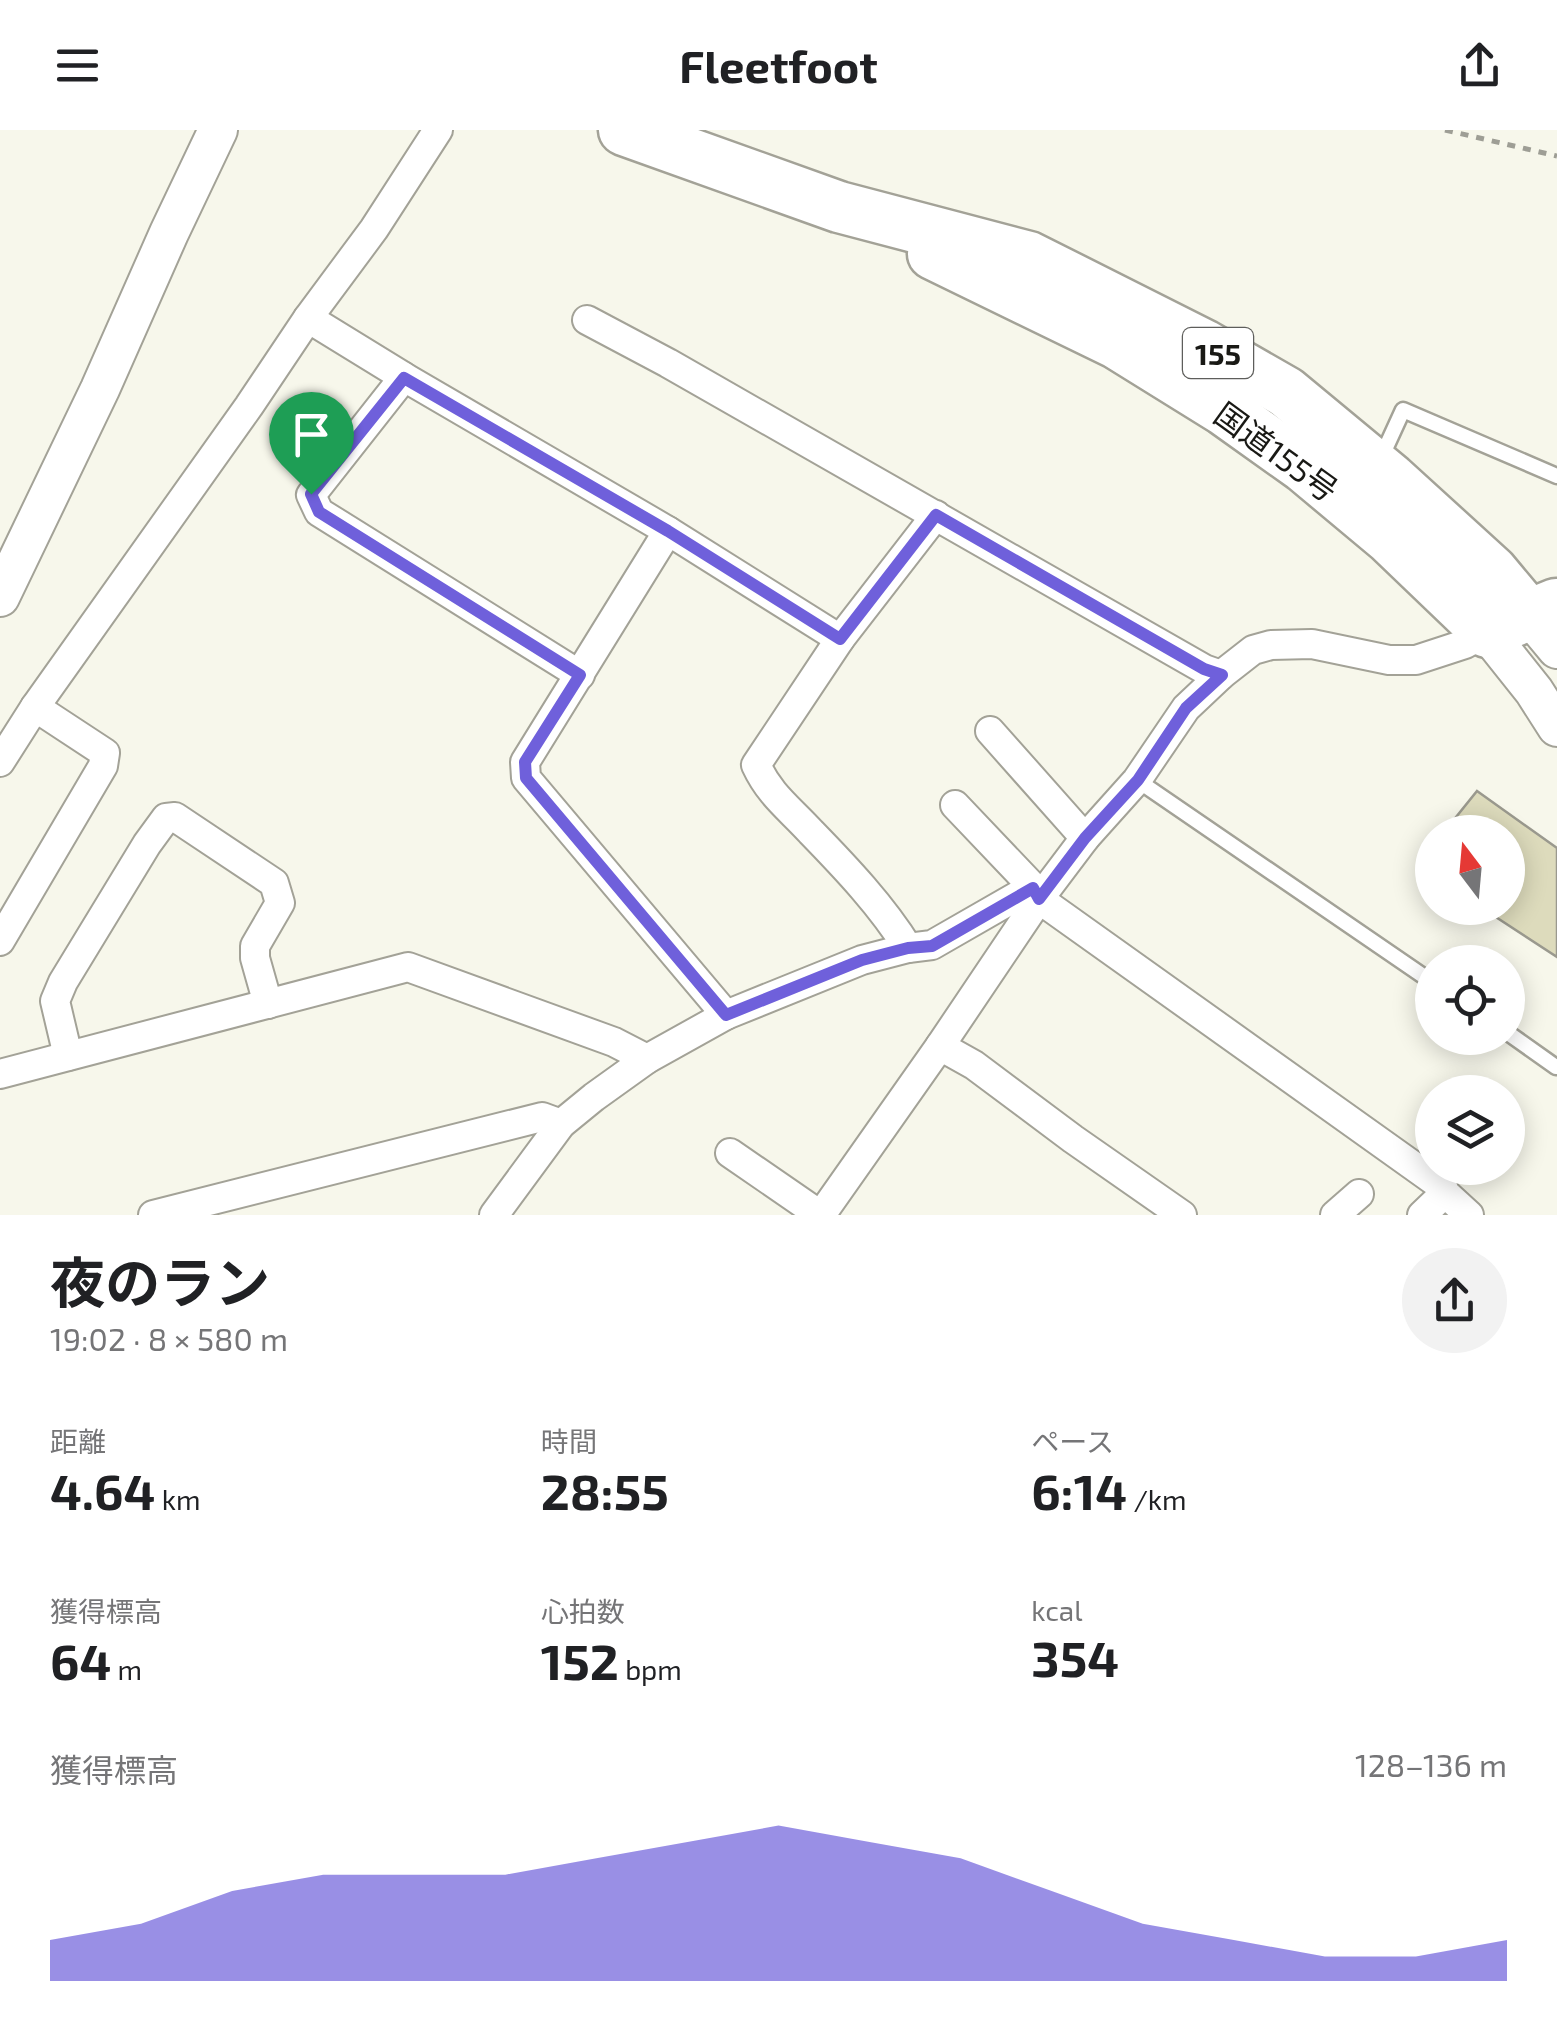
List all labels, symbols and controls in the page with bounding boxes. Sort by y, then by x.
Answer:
icon: menu [50,38,105,93]
text: Fleetfoot [679,38,878,92]
icon: share [1452,38,1507,93]
road number: 155 [1183,328,1253,378]
pin [269,392,354,495]
street label: 国道155号 [1208,394,1346,508]
icon: arrive [284,407,339,462]
north arrow [1415,815,1525,925]
map controls [1415,815,1525,1185]
button: locate [1415,945,1525,1055]
button: layers [1415,1075,1525,1185]
text: 夜のラン [50,1248,270,1314]
button: share [1402,1248,1507,1353]
text: 19:02 · 8 × 580 m [50,1319,288,1357]
text: 距離 [50,1424,106,1458]
text: 時間 [541,1424,597,1458]
text: ペース [1031,1424,1114,1458]
text: 4.64 [50,1460,155,1520]
text: 28:55 [541,1460,669,1520]
text: 6:14 [1031,1460,1127,1520]
text: km [155,1482,200,1516]
text: /km [1127,1482,1187,1516]
text: kcal [1031,1593,1083,1627]
text: 獲得標高 [50,1594,162,1628]
text: 心拍数 [541,1594,625,1628]
text: 354 [1031,1627,1119,1687]
text: 64 [50,1630,111,1690]
text: 152 [541,1630,619,1690]
text: m [111,1652,142,1686]
text: bpm [619,1652,682,1686]
text: 128–136 m [1355,1745,1507,1783]
text: 獲得標高 [50,1750,178,1788]

